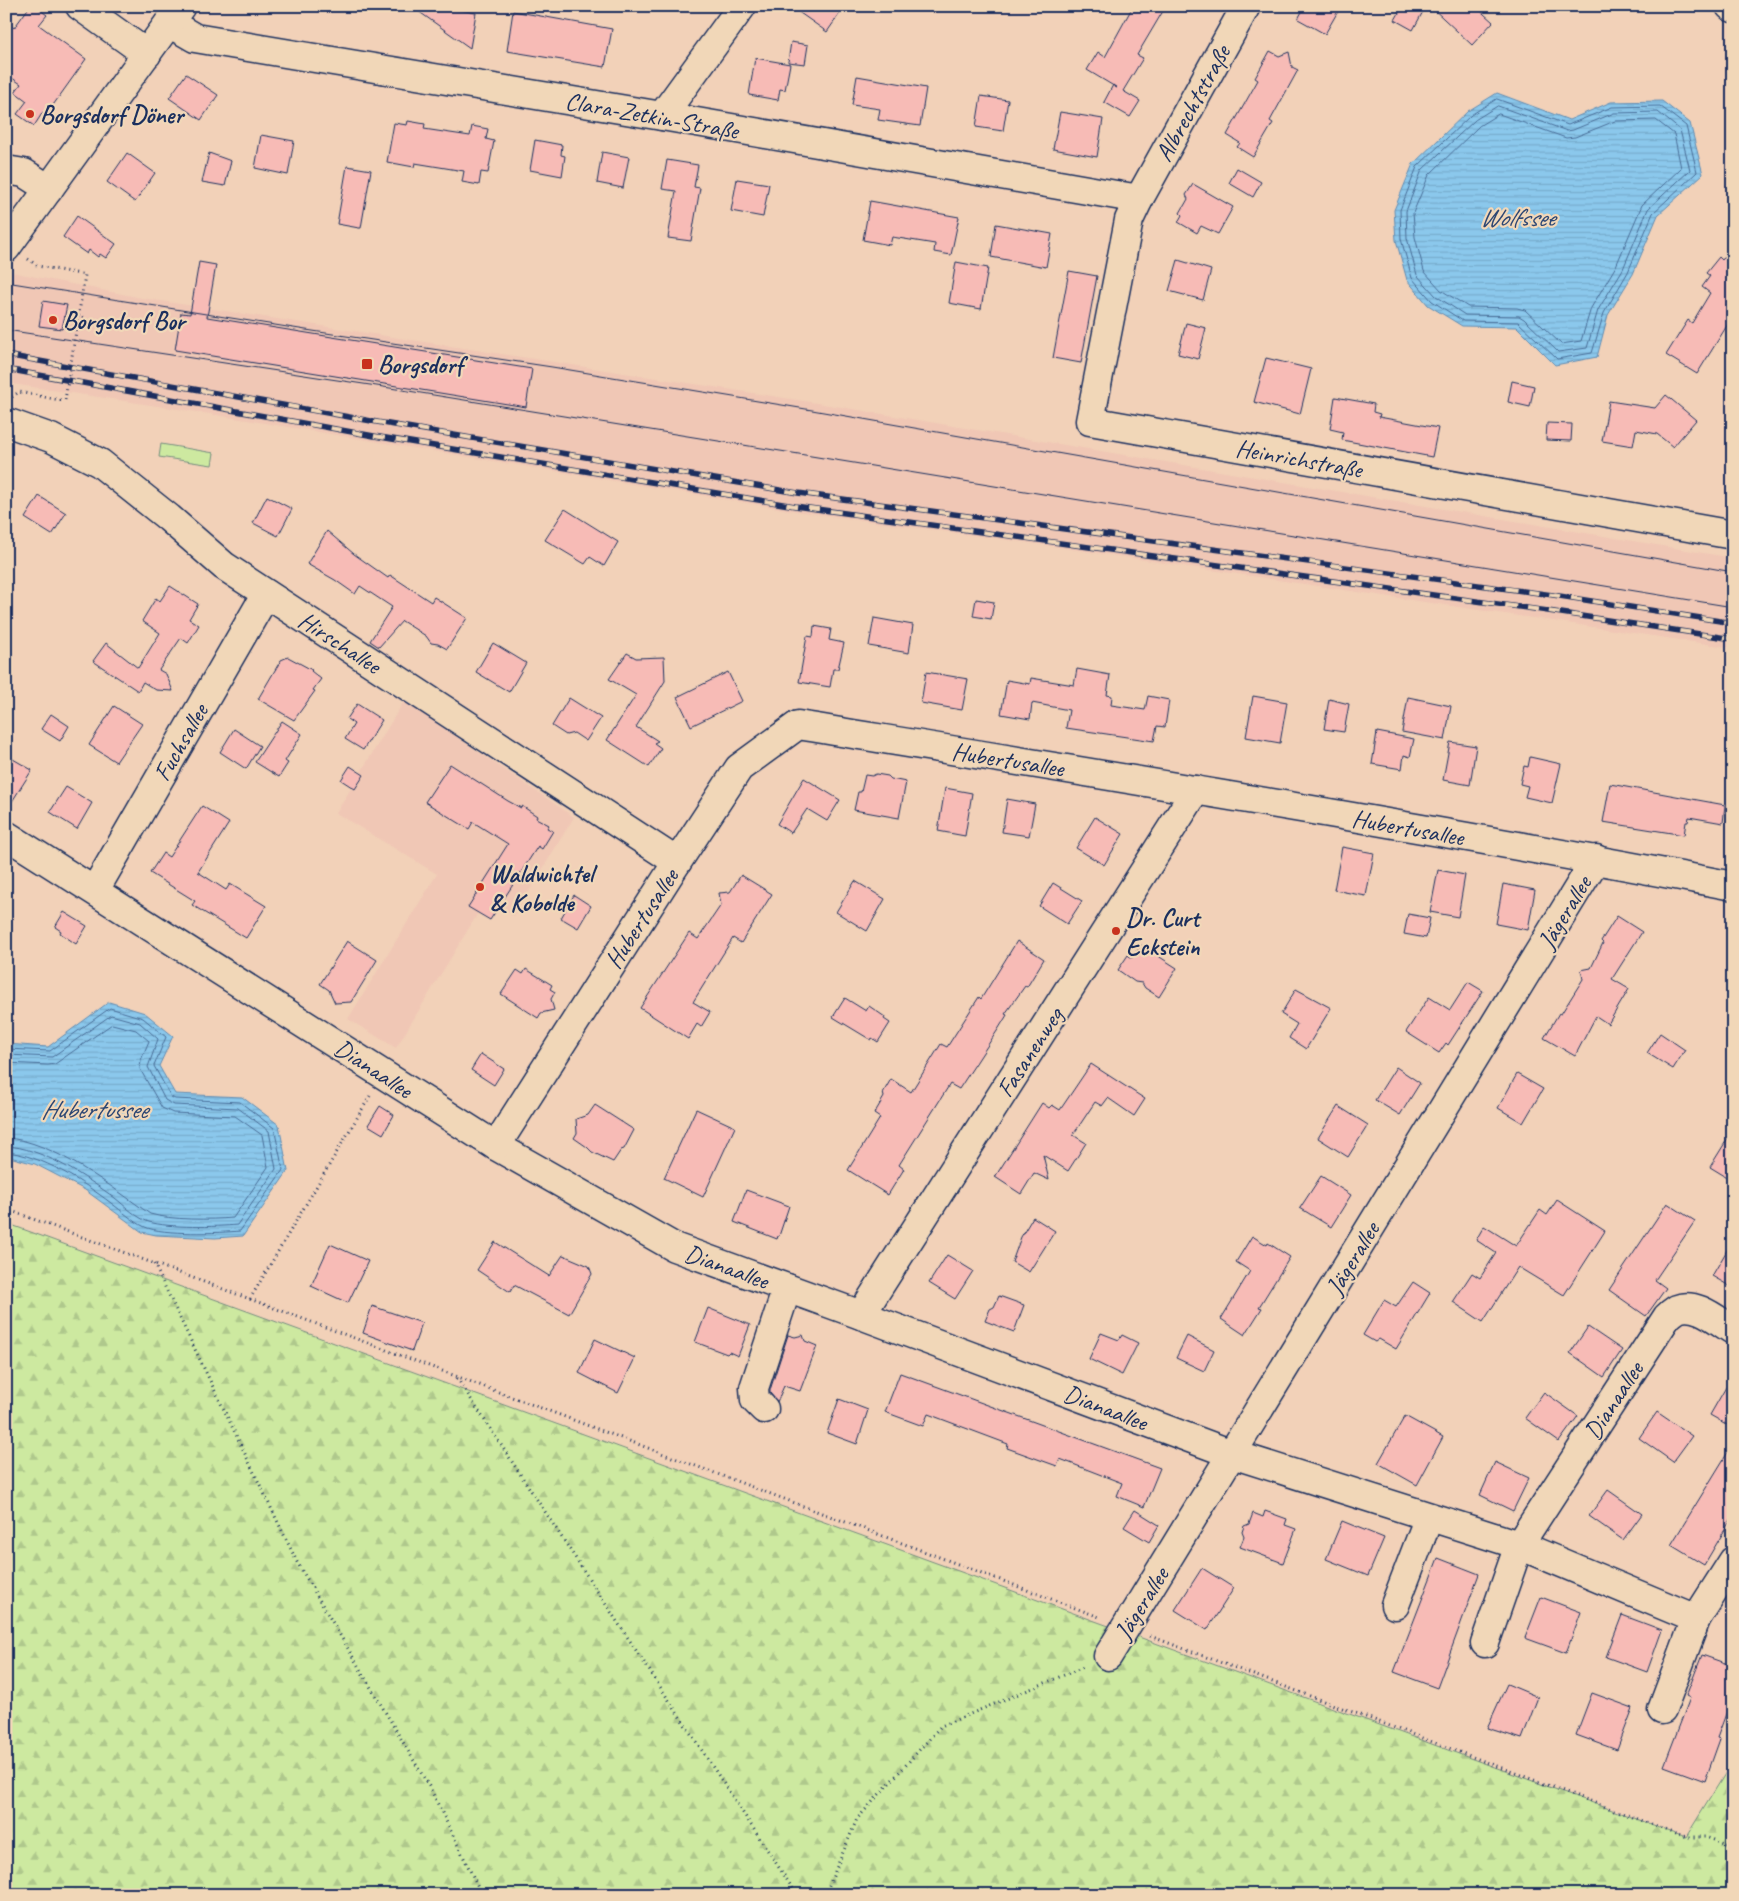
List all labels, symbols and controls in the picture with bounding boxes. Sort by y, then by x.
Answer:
street label: Albrechtstraße [1148,38,1239,167]
street label: Clara-Zetkin-Straße [563,85,743,147]
place label: Borgsdorf Döner [40,99,186,131]
marker: Borgsdorf Döner [24,108,36,120]
water label: Wolfssee [1480,201,1558,234]
place label: Borgsdorf Bor [63,305,188,337]
marker: Borgsdorf Bor [47,314,59,326]
place label: Borgsdorf [378,349,469,381]
marker: Borgsdorf [360,357,374,371]
street label: Heinrichstraße [1233,432,1366,486]
street label: Hirschallee [292,604,388,682]
street label: Fuchsallee [146,697,217,787]
street label: Hubertusallee [950,735,1068,785]
street label: Hubertusallee [1350,802,1468,854]
place label: Waldwichtel & Kobolde [490,858,598,919]
street label: Hubertusallee [598,861,687,975]
street label: Jägerallee [1530,869,1600,956]
marker: Waldwichtel & Kobolde [474,881,486,893]
place label: Dr. Curt Eckstein [1126,902,1202,963]
marker: Dr. Curt Eckstein [1110,925,1122,937]
street label: Fasanenweg [989,1000,1072,1103]
street label: Dianaallee [328,1032,420,1107]
water label: Hubertussee [41,1093,151,1126]
street label: Jägerallee [1318,1215,1388,1302]
street label: Dianaallee [680,1237,775,1297]
street label: Dianaallee [1577,1354,1652,1446]
street label: Dianaallee [1059,1377,1154,1439]
street label: Jägerallee [1107,1560,1177,1646]

